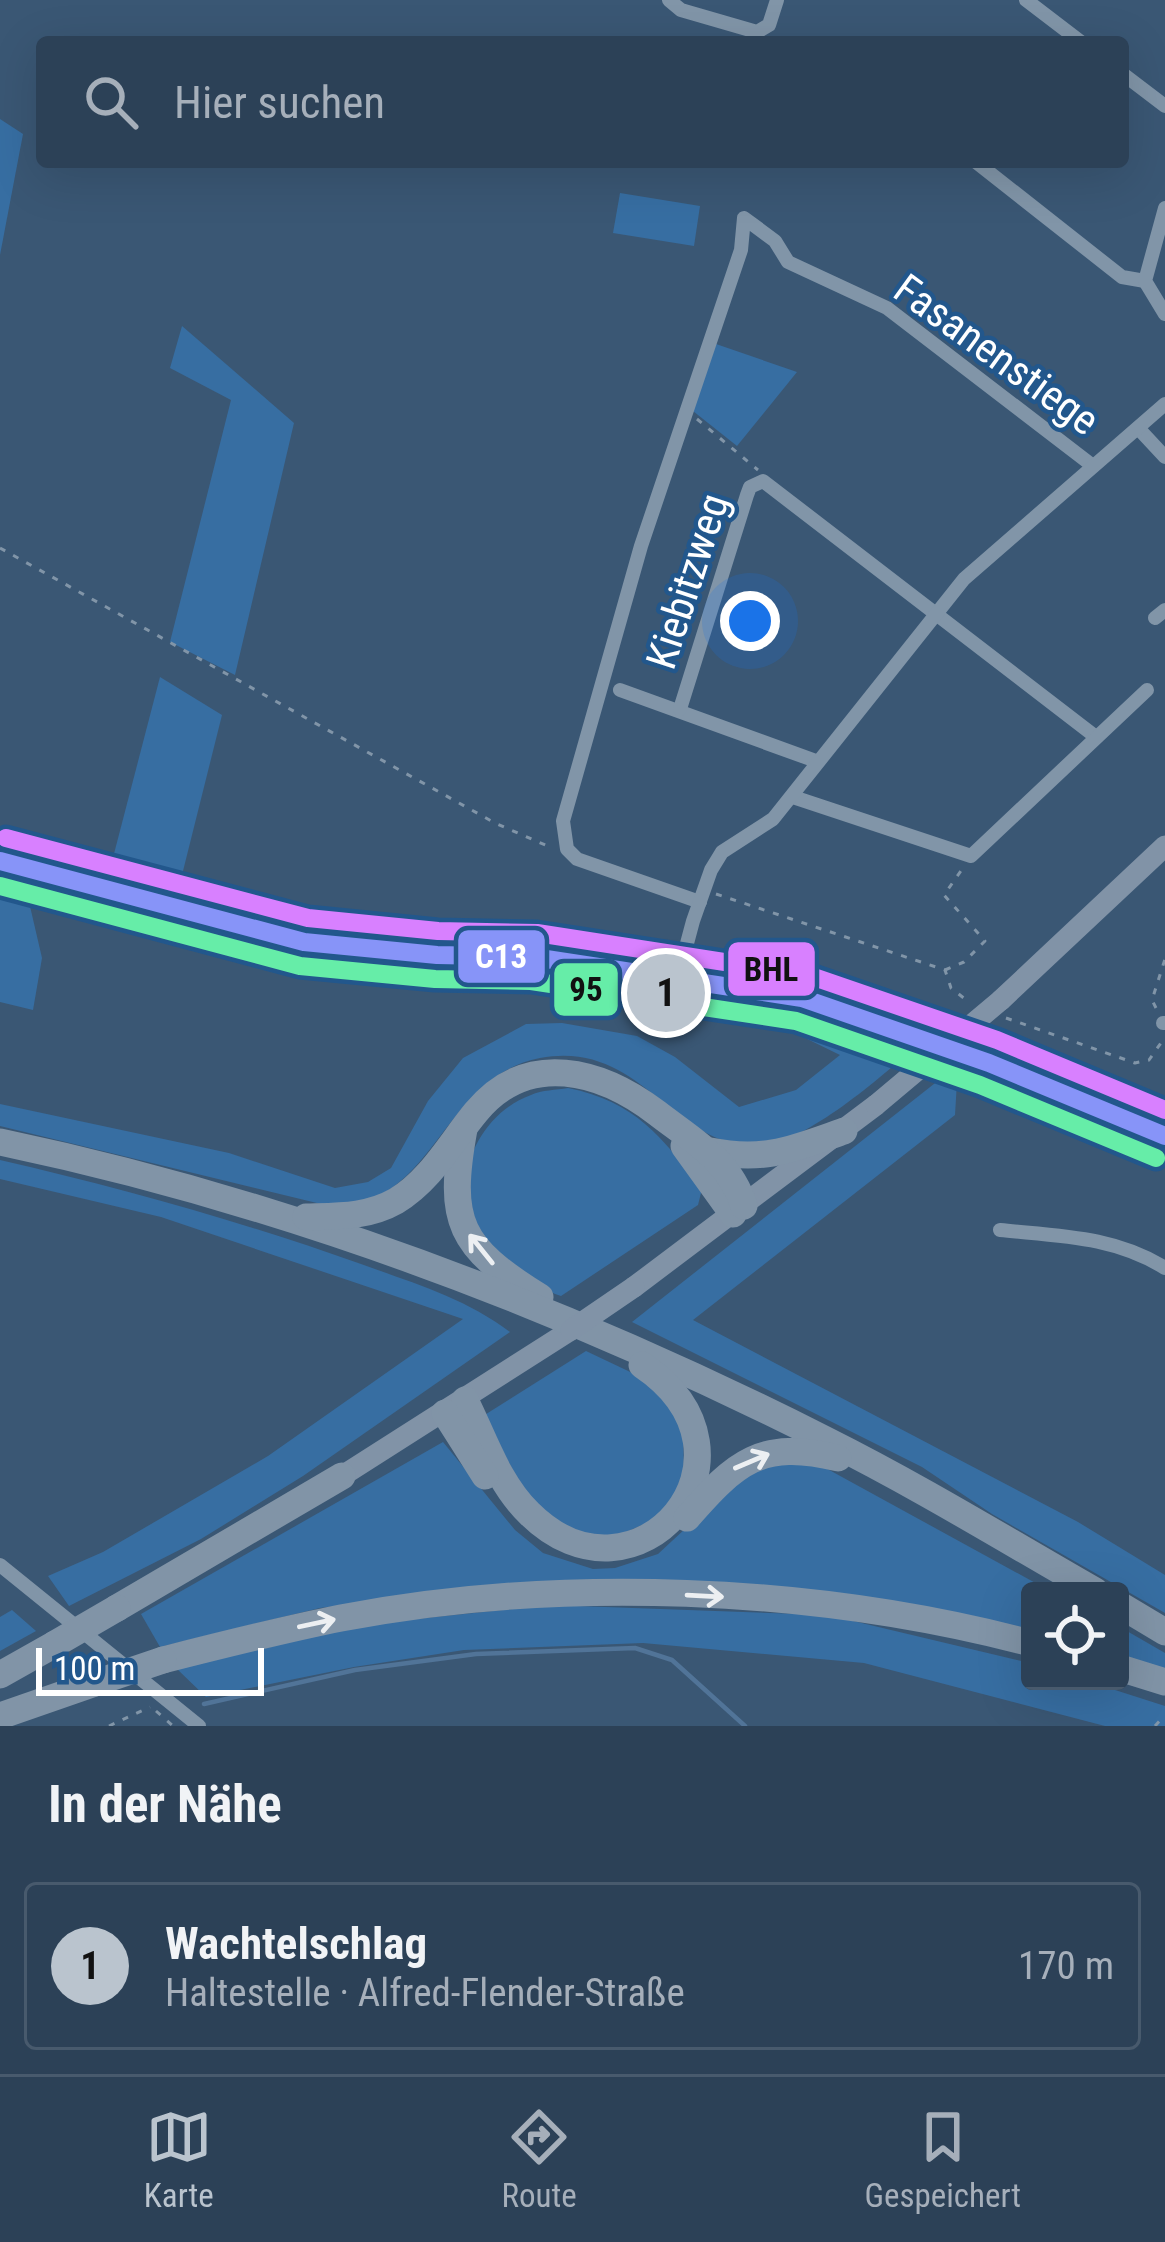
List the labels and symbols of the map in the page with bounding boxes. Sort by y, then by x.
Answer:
street label: Fasanenstiege [885,264,1108,445]
street label: Kiebitzweg [636,487,739,675]
your location [720,591,780,651]
line badge: C13 [456,928,547,985]
text: C13 [475,937,527,976]
line badge: BHL [726,940,817,998]
pin: 1 [627,948,705,1038]
text: BHL [744,950,798,989]
line badge: 95 [552,961,620,1018]
text: 95 [569,970,603,1009]
one-way arrow [468,1234,495,1266]
one-way arrow [733,1448,769,1470]
one-way arrow [685,1585,724,1608]
one-way arrow [298,1611,336,1634]
scale bar [36,1642,264,1695]

